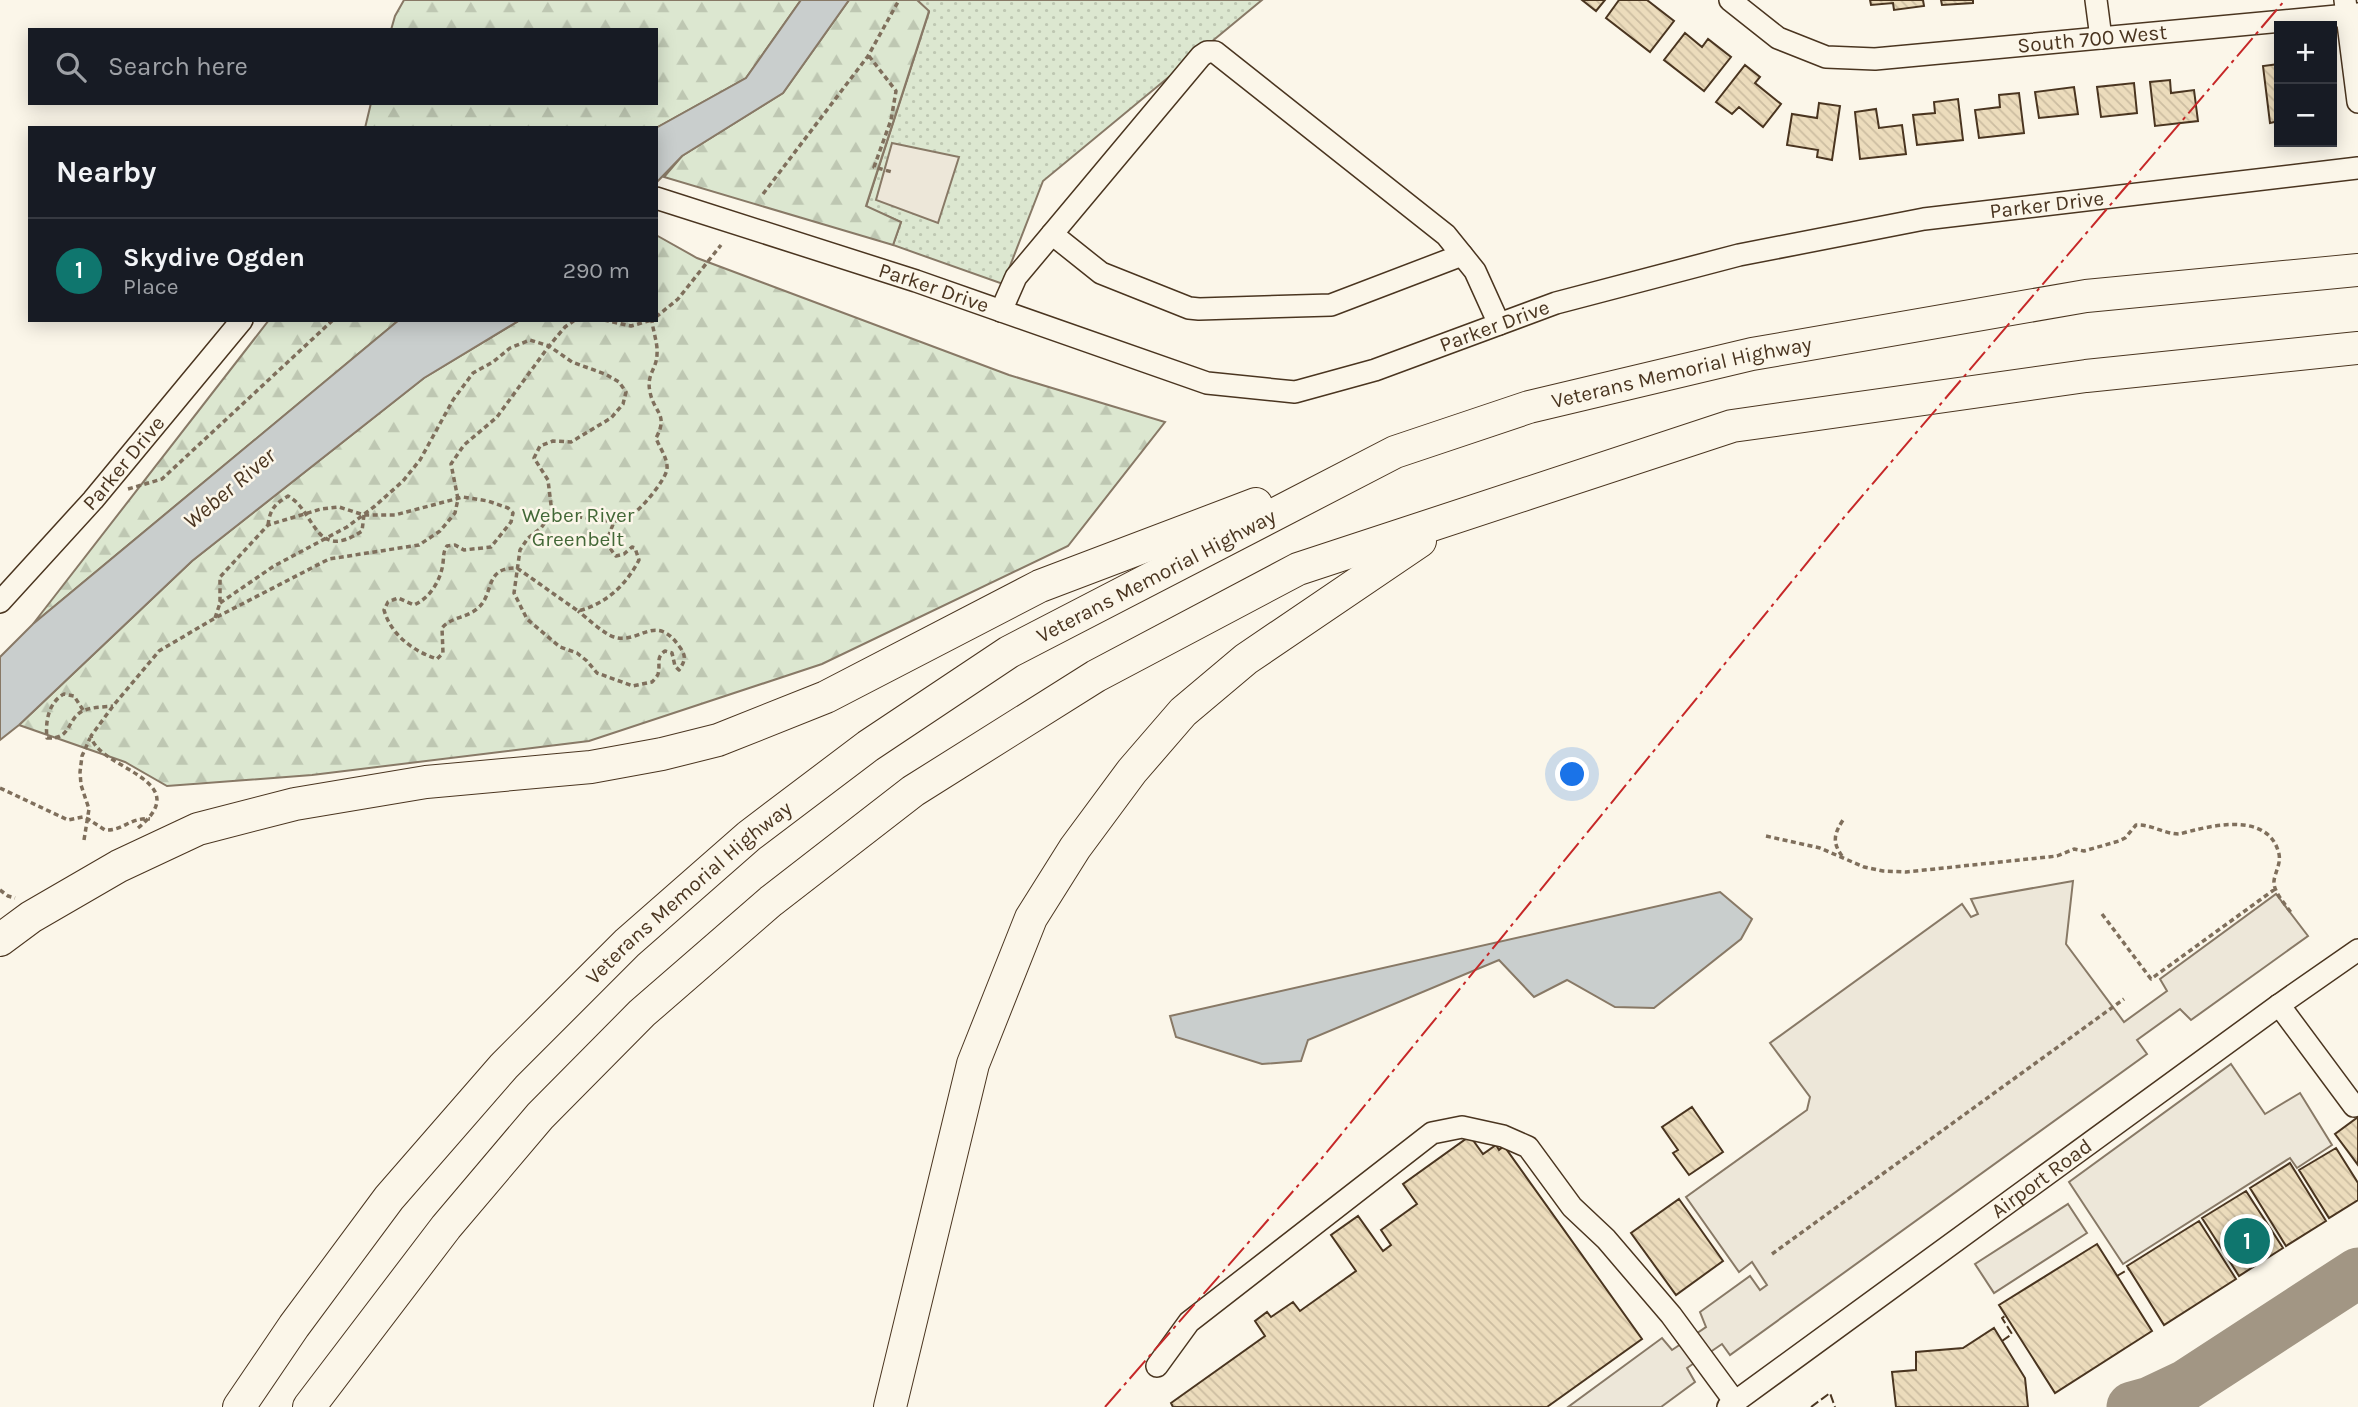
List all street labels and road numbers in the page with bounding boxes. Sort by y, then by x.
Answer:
street label: South 700 West [2016,20,2168,58]
street label: Parker Drive [1988,186,2105,223]
street label: Parker Drive [876,258,992,318]
street label: Parker Drive [1436,295,1553,357]
street label: Veterans Memorial Highway [1549,332,1814,413]
street label: Parker Drive [78,411,170,515]
street label: Veterans Memorial Highway [1033,504,1280,648]
street label: Veterans Memorial Highway [581,796,797,989]
street label: Airport Road [1986,1134,2096,1223]

